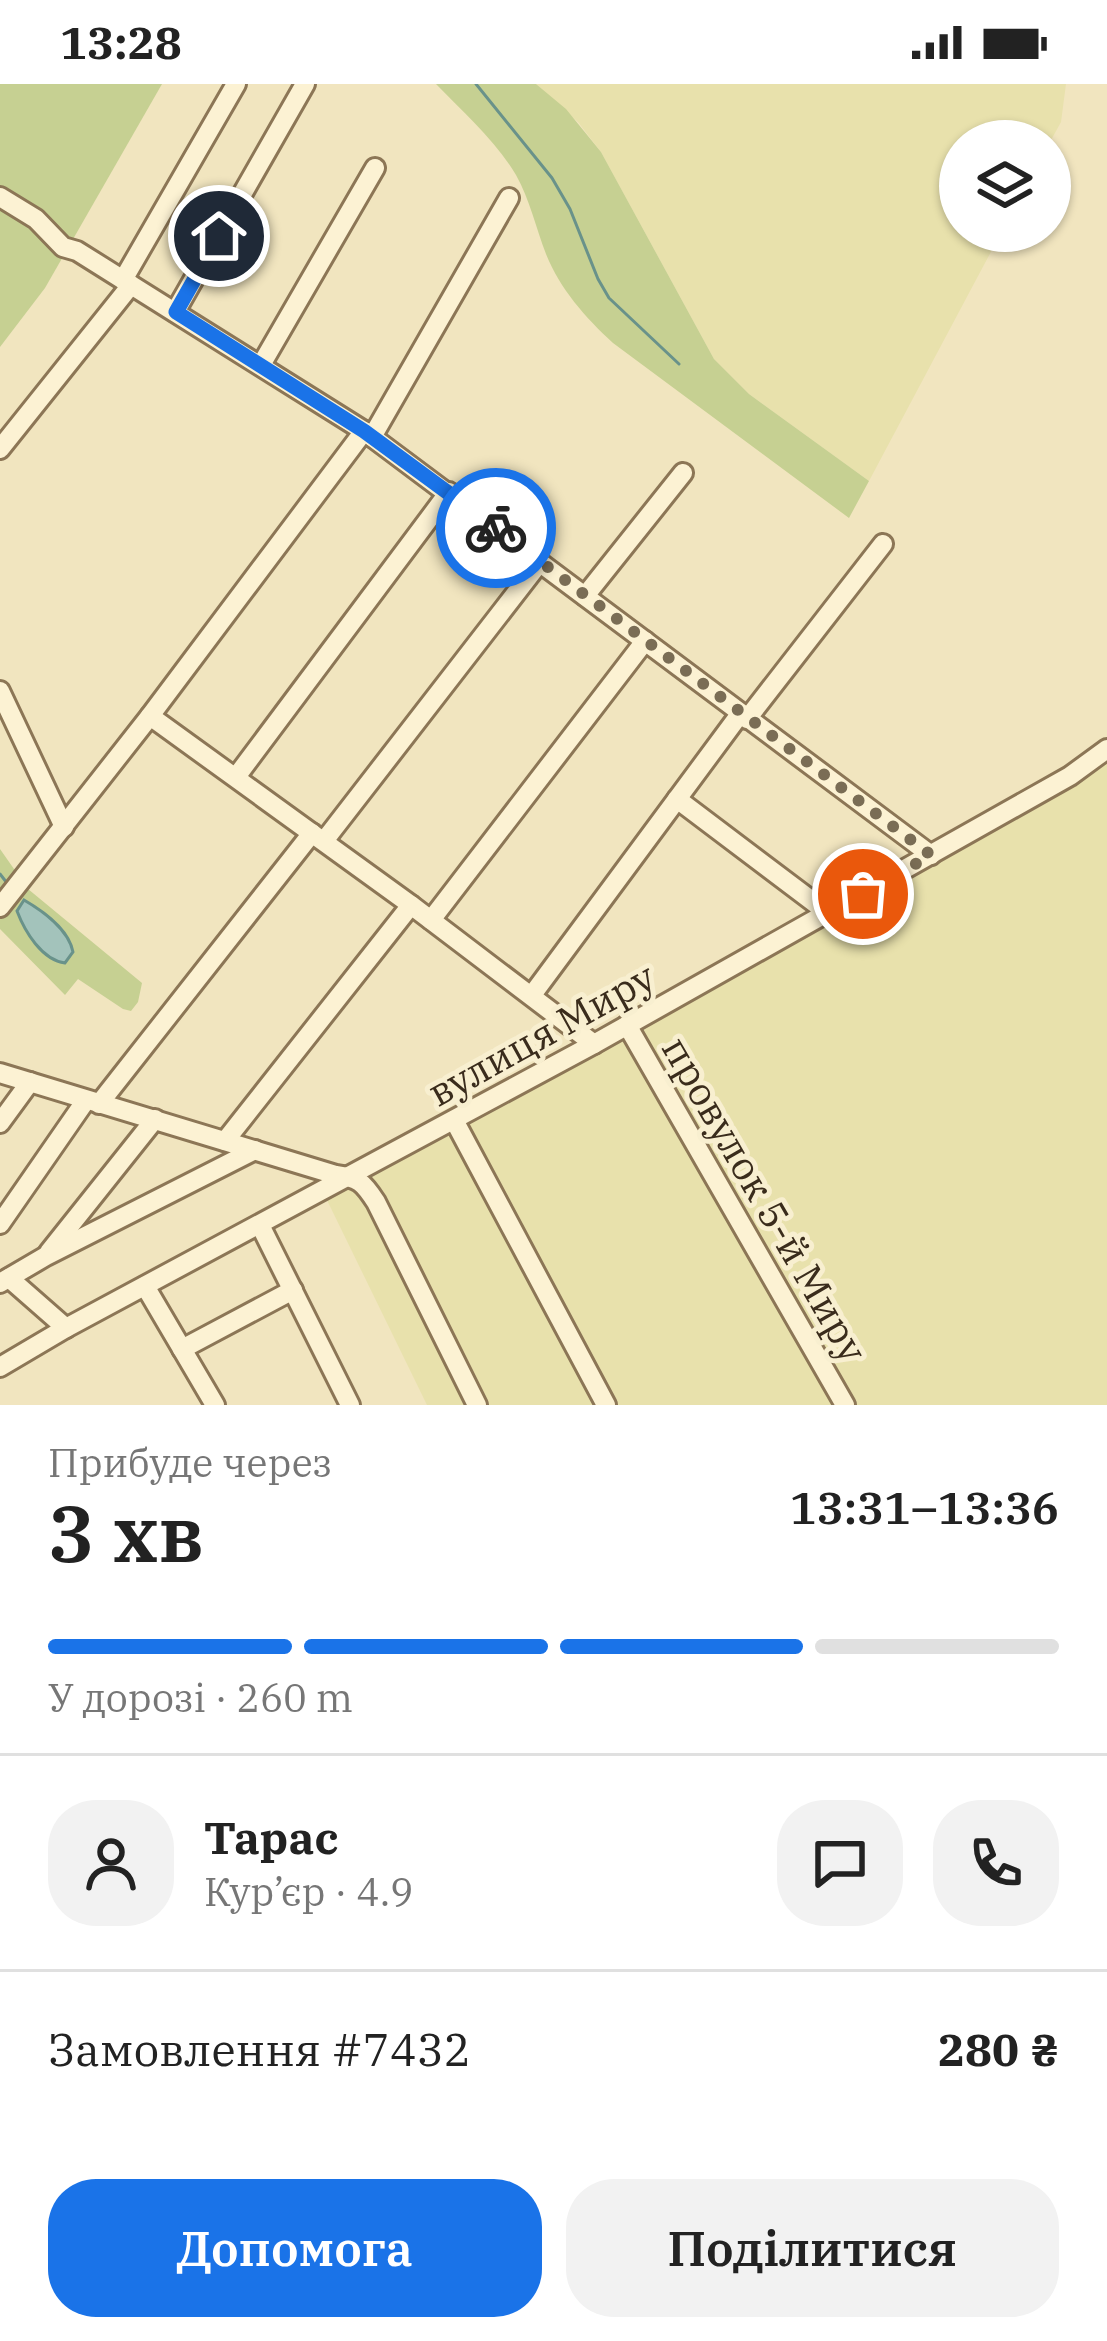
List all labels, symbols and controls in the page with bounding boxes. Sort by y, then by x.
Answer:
text: 13:28 [60,13,182,71]
map controls [939,120,1071,252]
button: layers [939,120,1071,252]
pin [168,185,270,287]
icon: home [186,203,252,269]
courier [436,468,556,588]
icon: bike [463,495,529,561]
pin [812,843,914,945]
icon: bag [830,861,896,927]
street label: вулиця Миру [418,951,664,1117]
street label: провулок 5-й Миру [651,1027,879,1371]
text: Прибуде через [48,1437,332,1488]
text: 13:31–13:36 [790,1478,1059,1536]
text: 3 хв [48,1482,204,1583]
text: У дорозі · 260 m [48,1672,353,1723]
button: person [48,1800,174,1926]
button: chat [777,1800,903,1926]
button: phone [933,1800,1059,1926]
text: Тарас [204,1808,339,1866]
text: Кур’єр · 4.9 [204,1866,414,1917]
text: Замовлення #7432 [48,2020,471,2078]
text: 280 ₴ [938,2020,1059,2078]
button: Допомога [48,2179,542,2317]
button: Поділитися [566,2179,1059,2317]

